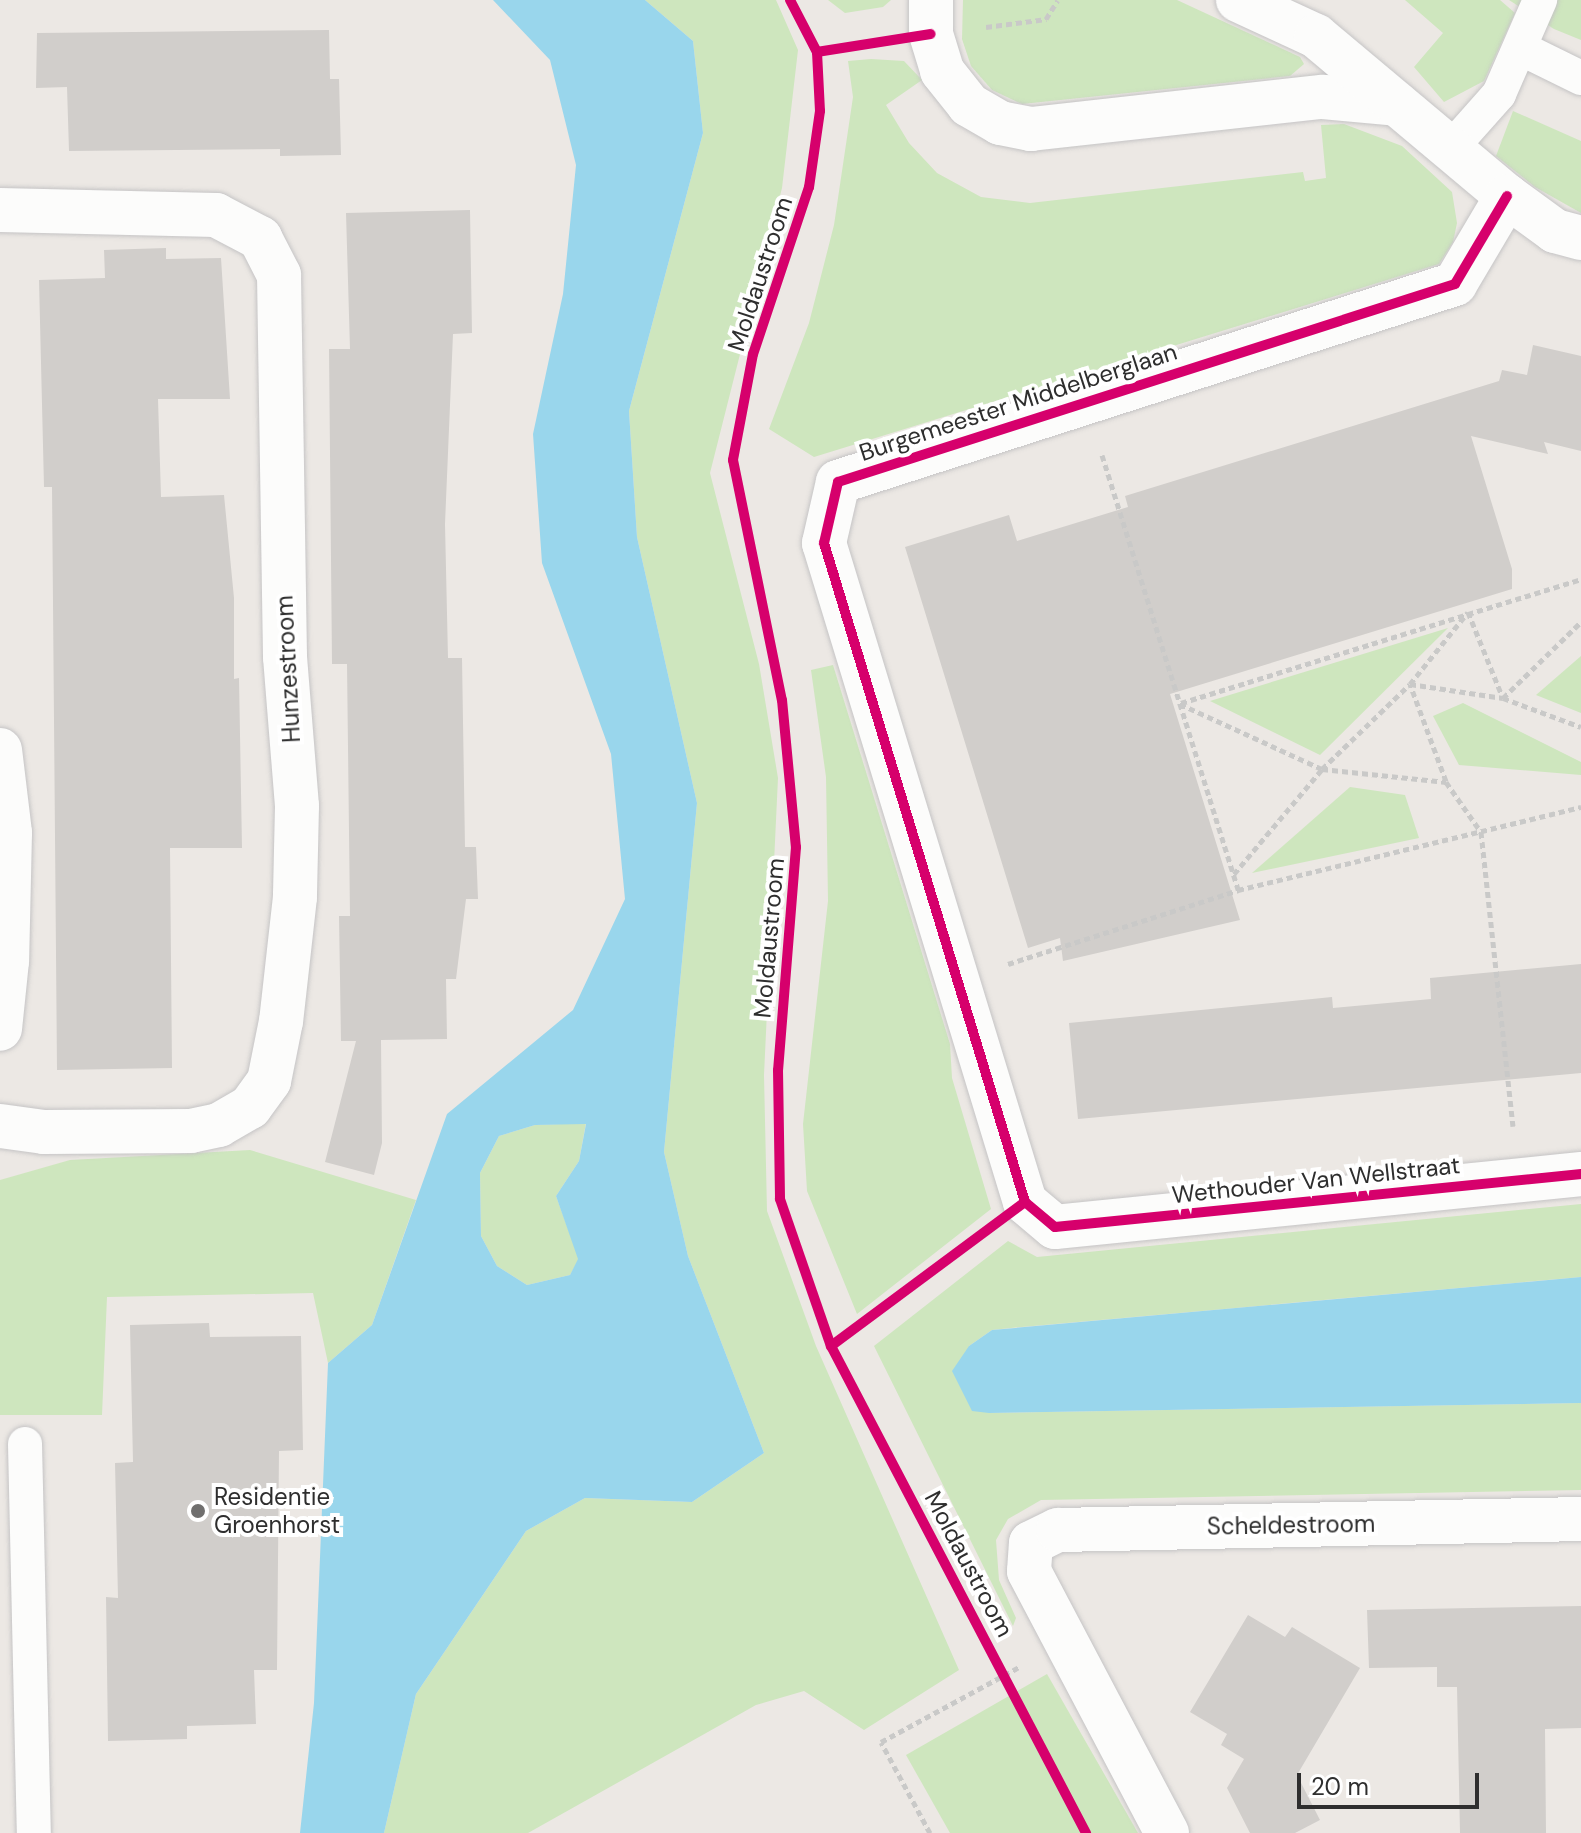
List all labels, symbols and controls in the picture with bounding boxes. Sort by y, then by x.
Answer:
street label: Moldaustroom [721,193,799,355]
street label: Burgemeester Middelberglaan [855,337,1181,467]
street label: Hunzestroom [270,594,306,744]
street label: Moldaustroom [748,857,790,1019]
street label: Wethouder Van Wellstraat [1170,1151,1462,1209]
place label: Residentie Groenhorst [214,1483,340,1539]
street label: Moldaustroom [919,1486,1019,1642]
marker: Residentie Groenhorst [189,1502,207,1520]
street label: Scheldestroom [1207,1509,1375,1541]
scale bar [1301,1757,1483,1807]
text: 20 m [1311,1771,1369,1802]

